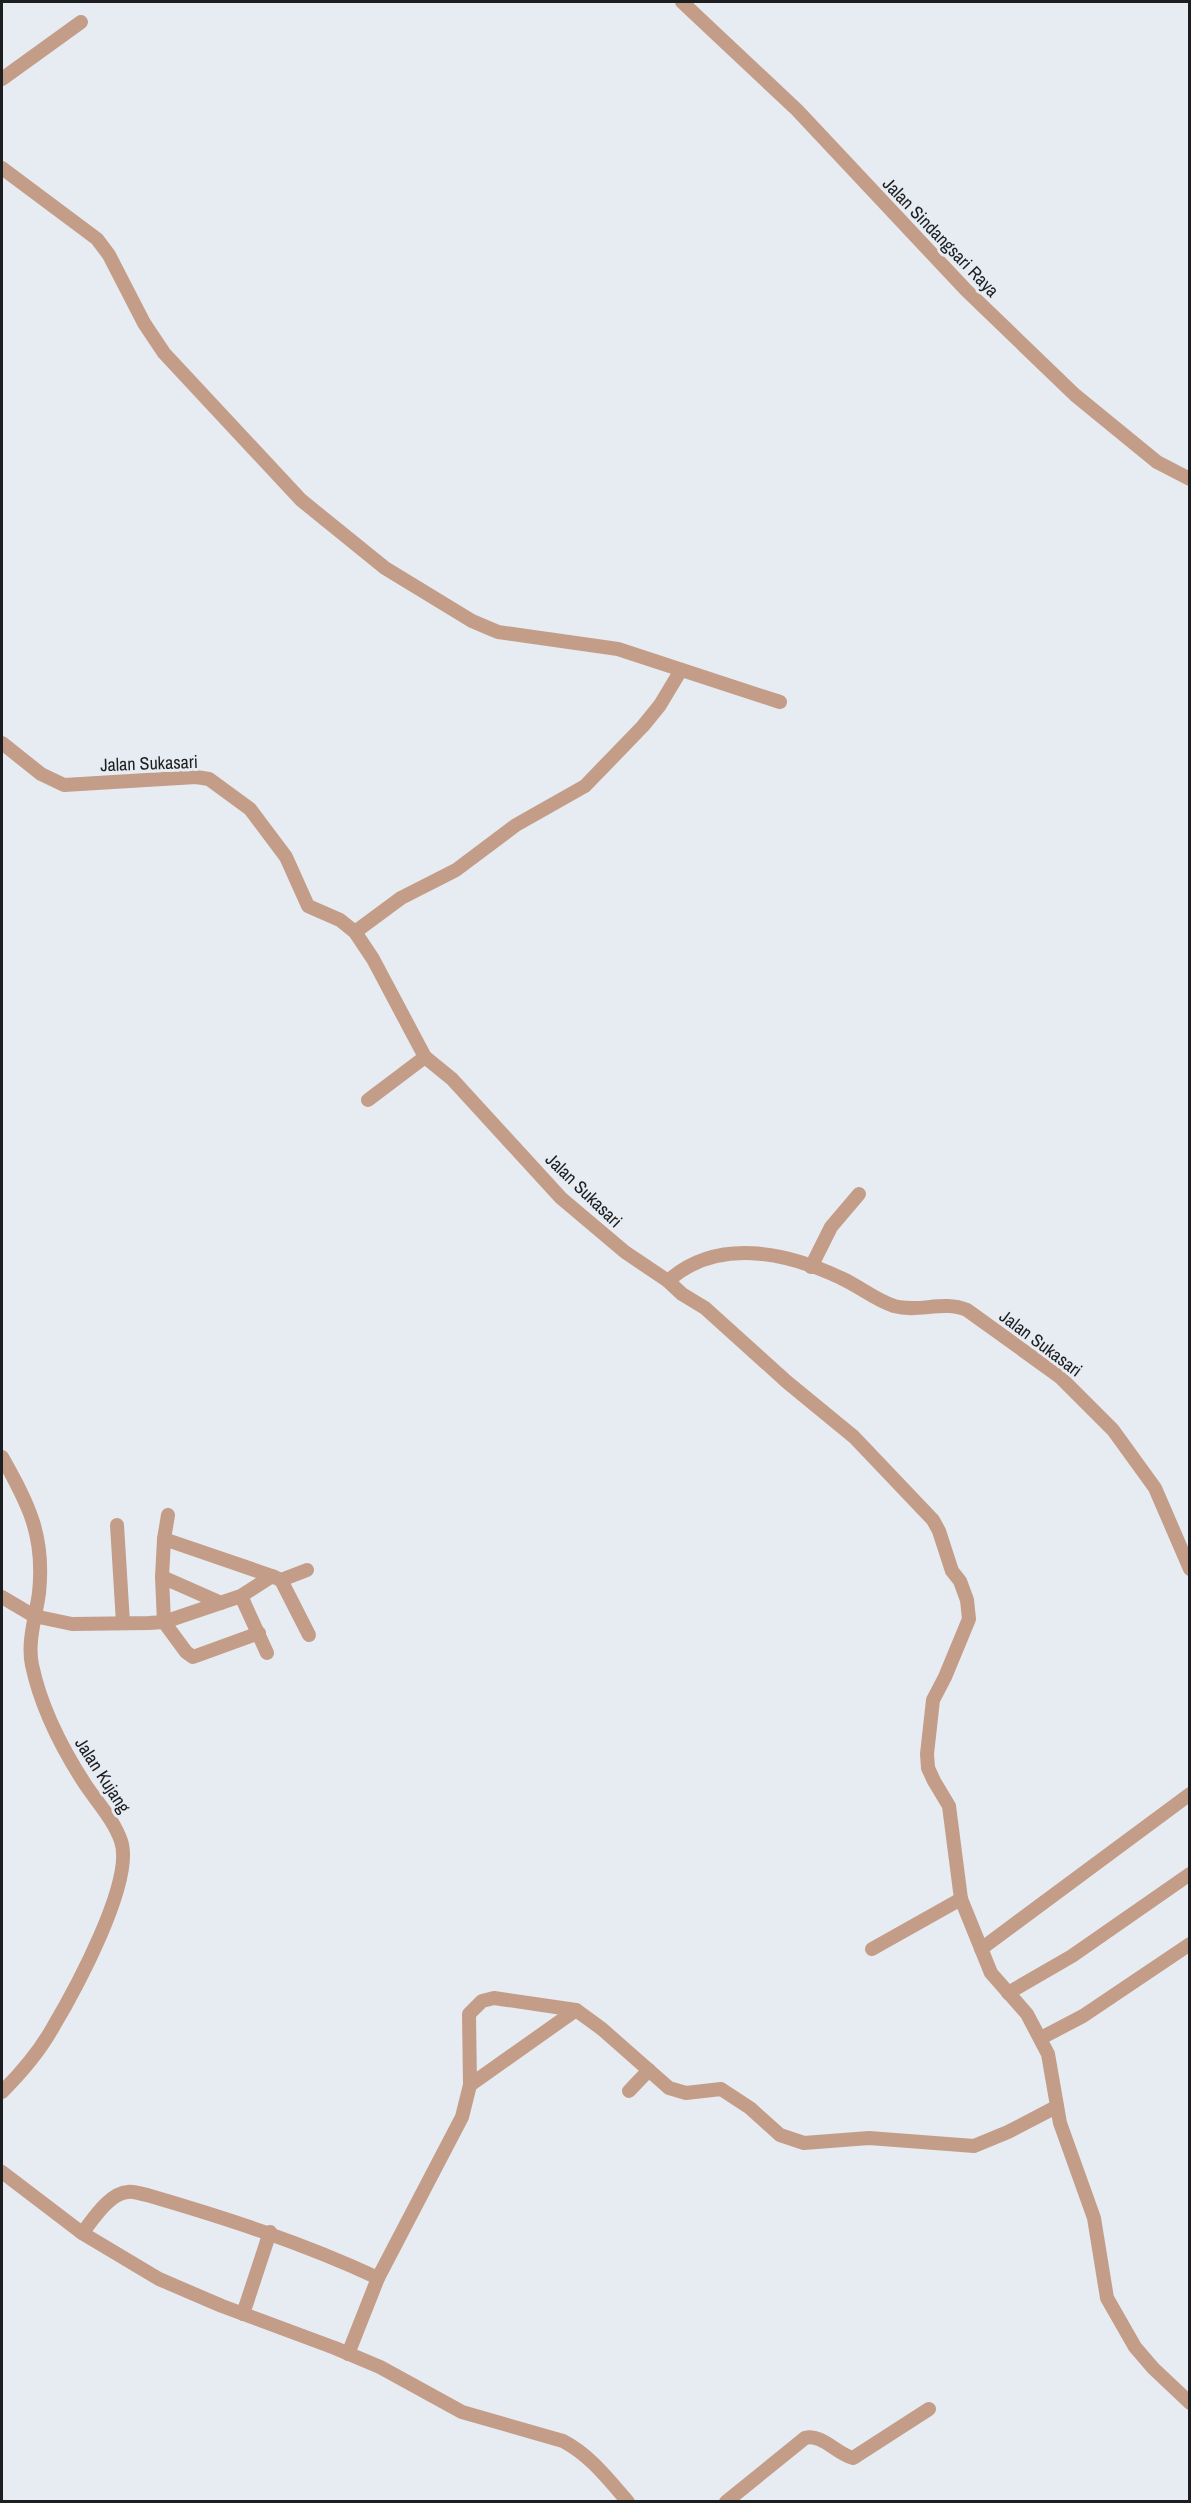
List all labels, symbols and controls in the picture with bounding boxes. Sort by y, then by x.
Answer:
street label: Jalan Sindangsari Raya [877,172,1005,302]
street label: Jalan Sukasari [100,749,198,777]
street label: Jalan Sukasari [540,1147,628,1233]
street label: Jalan Sukasari [994,1304,1088,1382]
street label: Jalan Kujang [69,1732,137,1818]

